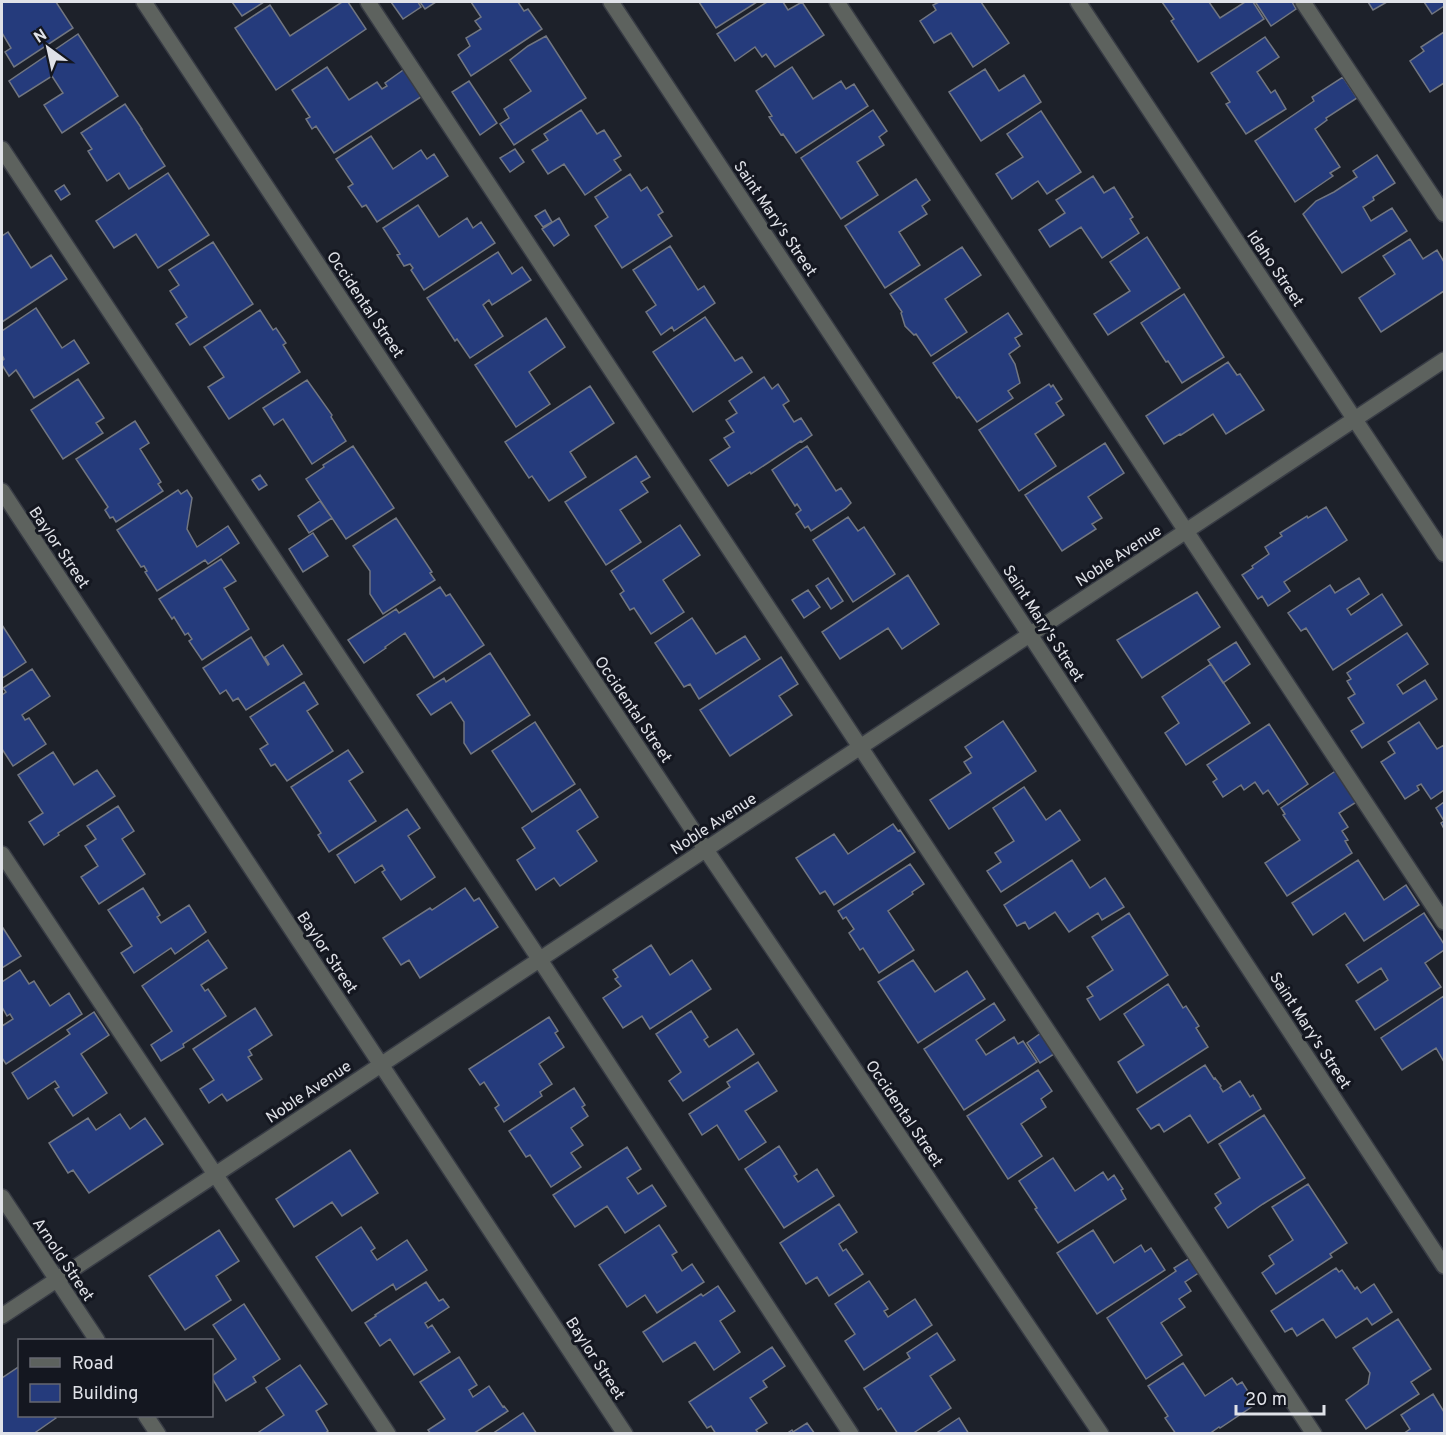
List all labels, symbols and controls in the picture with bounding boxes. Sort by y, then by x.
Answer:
north arrow [18,18,78,78]
text: N [31,26,51,49]
street label: Saint Mary's Street [728,157,820,281]
street label: Idaho Street [1241,227,1307,311]
street label: Occidental Street [321,248,407,362]
street label: Baylor Street [24,503,93,593]
street label: Noble Avenue [1072,521,1166,592]
street label: Saint Mary's Street [997,562,1088,686]
street label: Occidental Street [589,653,675,767]
street label: Noble Avenue [667,789,761,860]
street label: Baylor Street [292,908,361,998]
street label: Saint Mary's Street [1264,969,1355,1093]
street label: Noble Avenue [263,1057,356,1129]
street label: Occidental Street [860,1057,946,1171]
street label: Arnold Street [27,1215,98,1306]
street label: Baylor Street [560,1314,628,1404]
legend [18,1339,213,1417]
text: Road [72,1353,114,1376]
scale bar [1236,1378,1324,1416]
text: Building [72,1383,138,1406]
text: 20 m [1245,1389,1287,1412]

